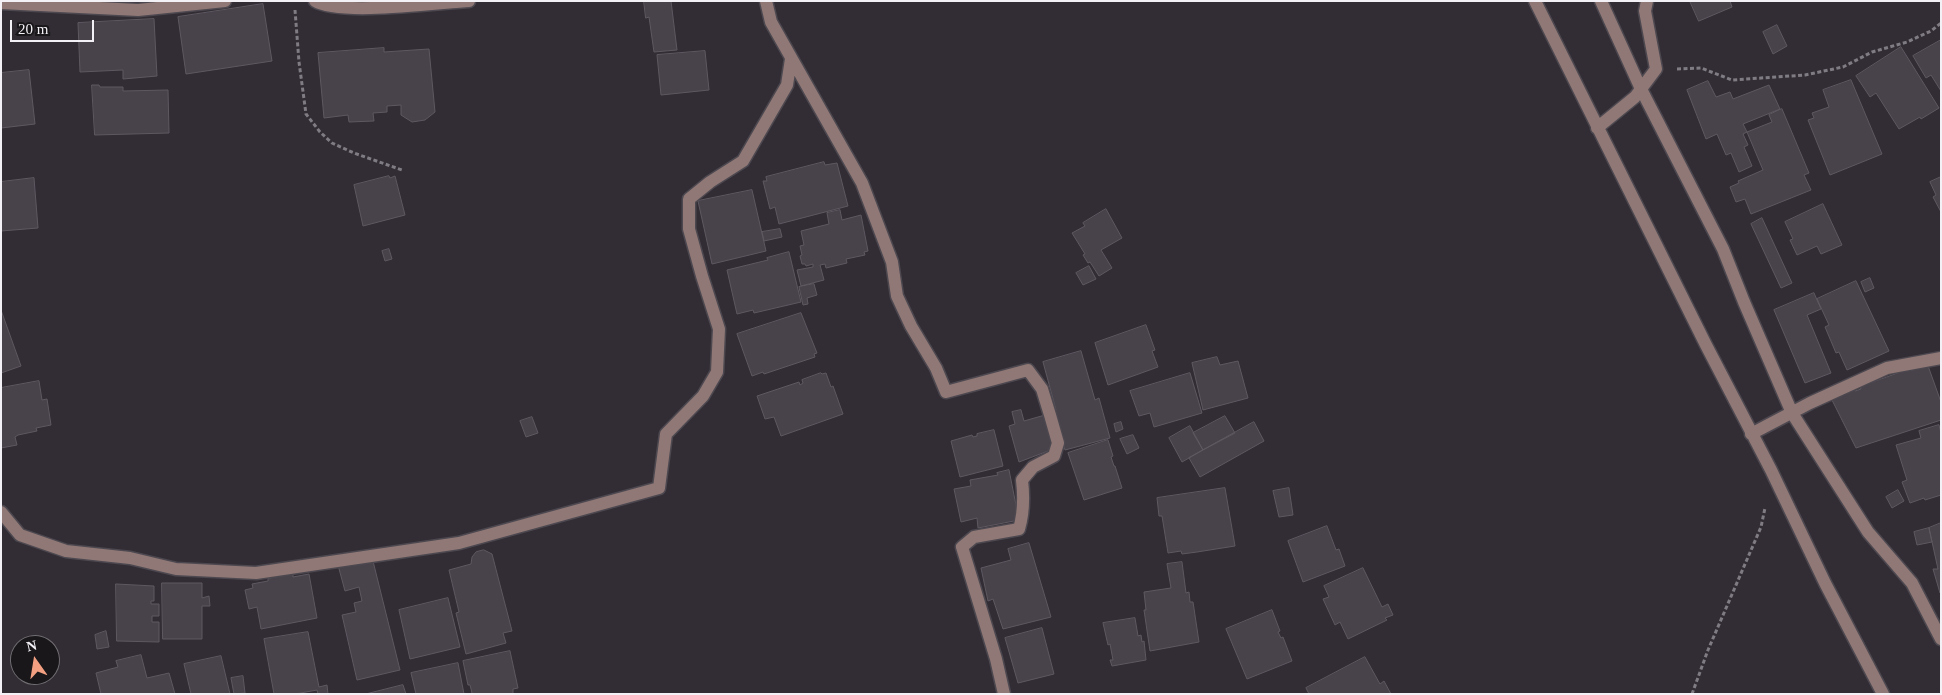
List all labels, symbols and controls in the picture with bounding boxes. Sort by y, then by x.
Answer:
scale bar [12,10,96,42]
text: 20 m [18,21,48,37]
north arrow [10,635,60,685]
text: N [25,637,38,654]

